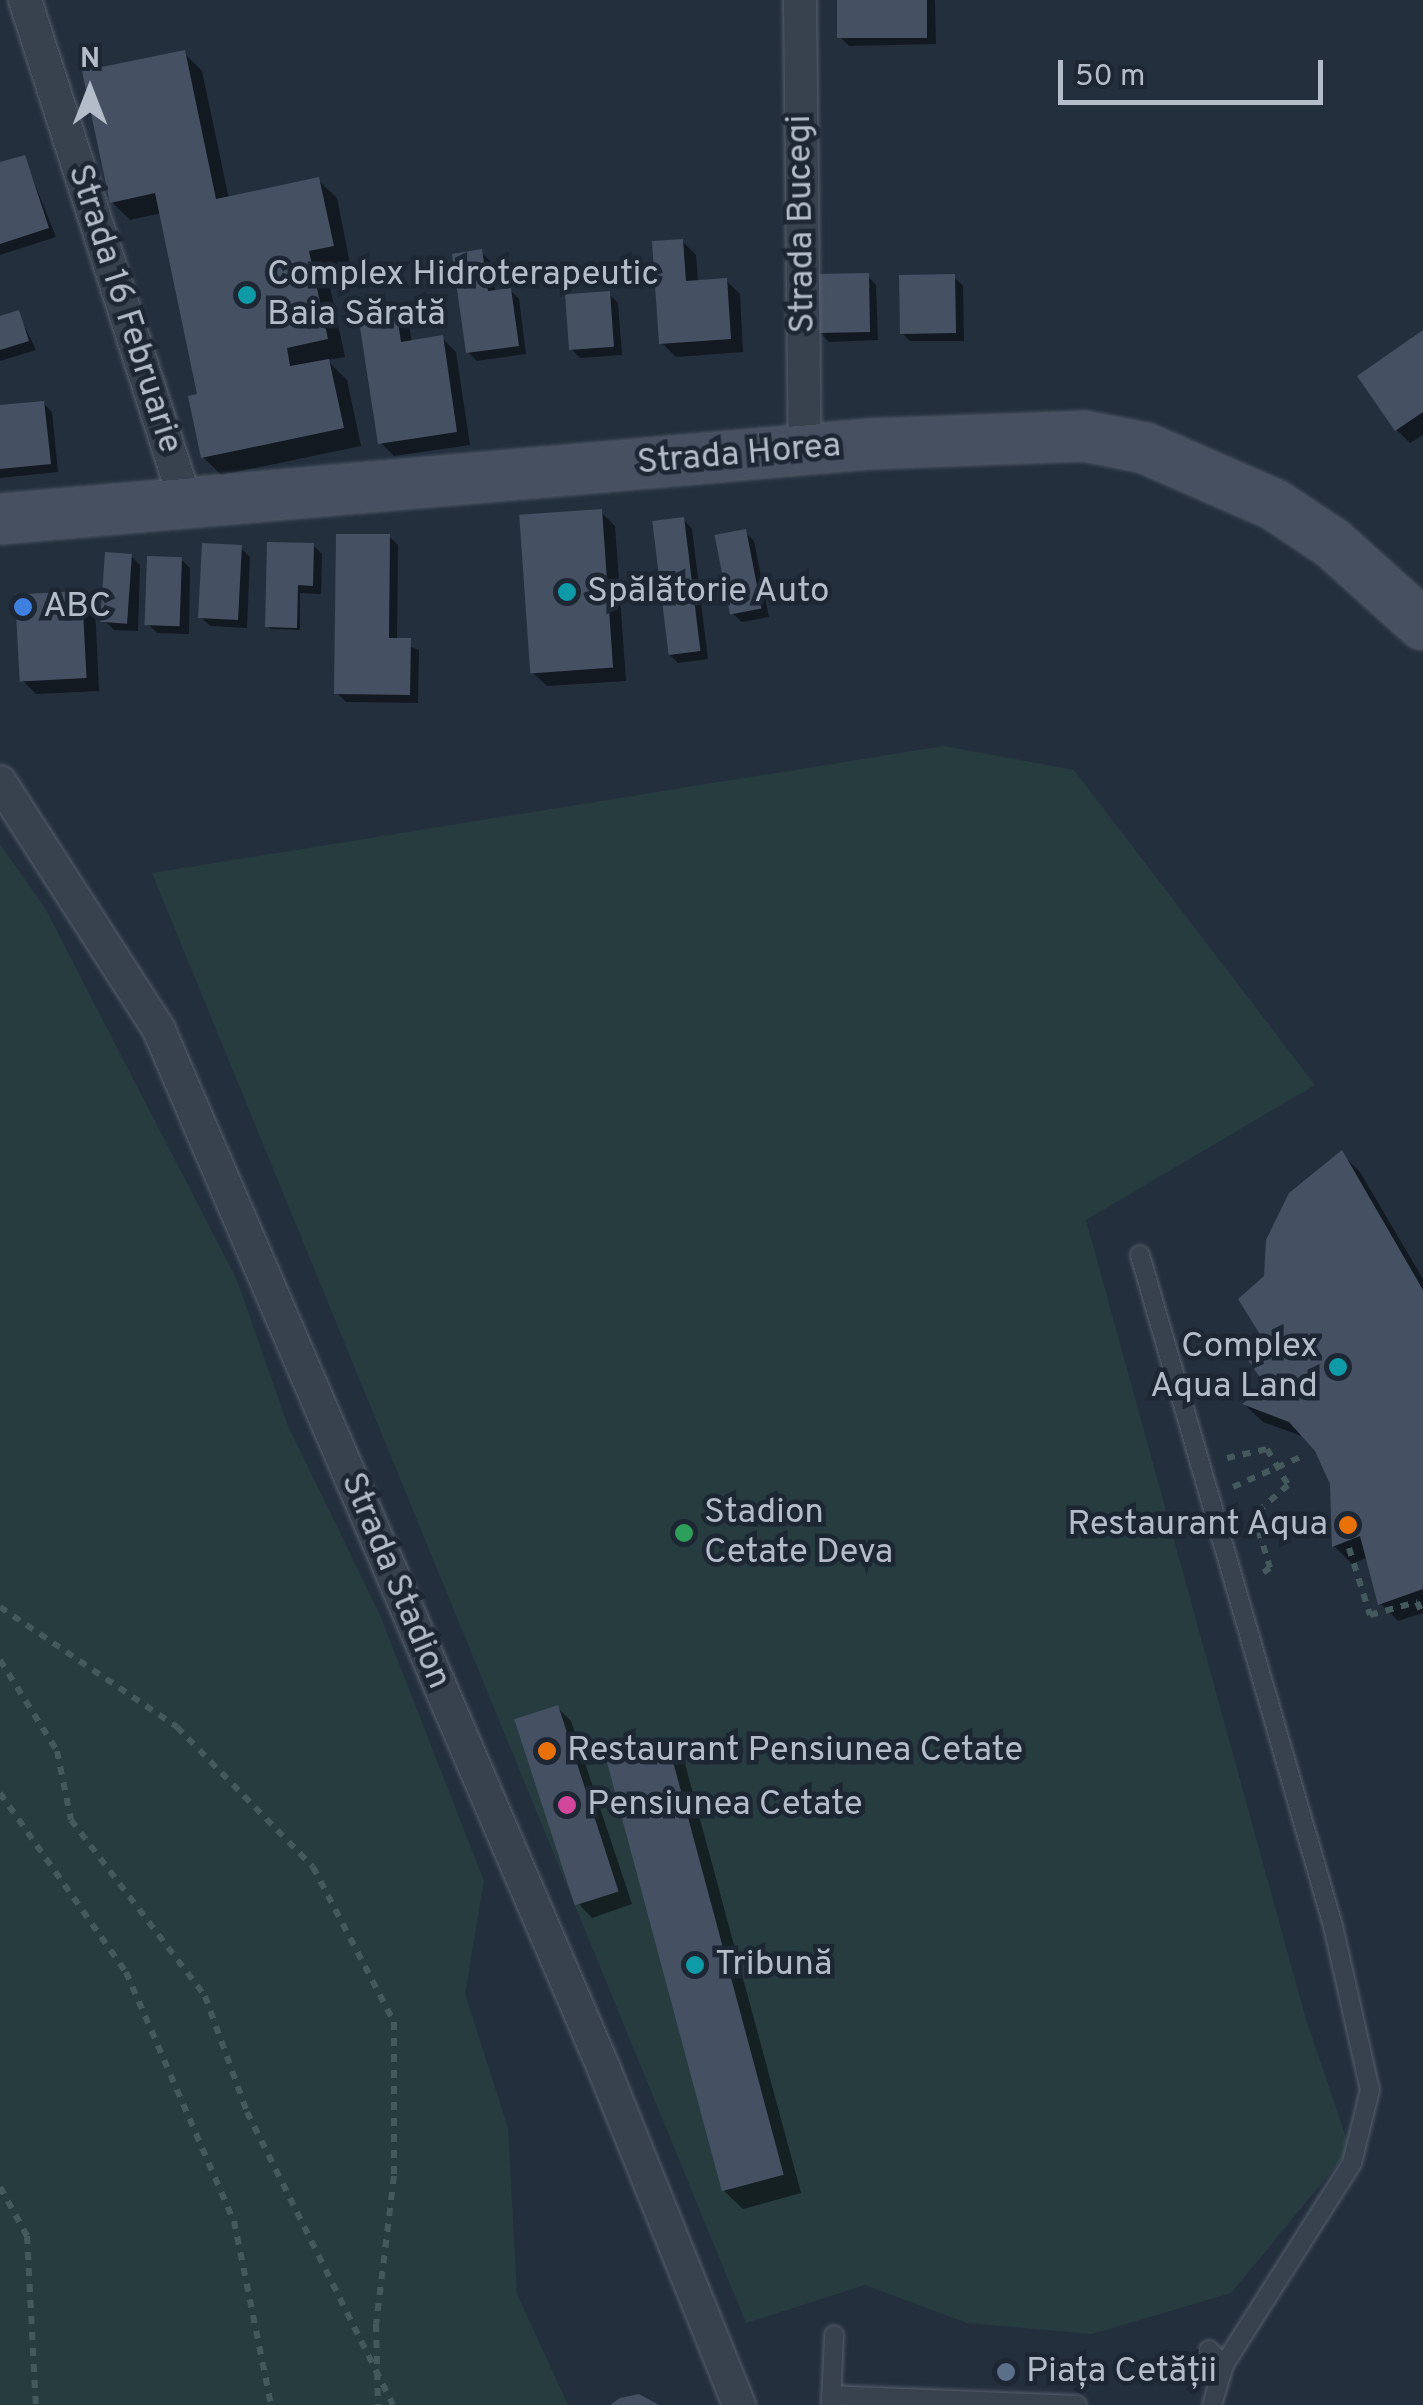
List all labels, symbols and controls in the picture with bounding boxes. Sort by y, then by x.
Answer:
north arrow [40,40,140,140]
scale bar [1063,40,1328,102]
text: N [80,42,100,78]
text: 50 m [1075,59,1145,96]
street label: Strada Bucegi [779,114,825,334]
street label: Strada 16 Februarie [57,159,191,459]
place label: Complex Hidroterapeutic Baia Sărată [267,254,659,336]
marker: Complex Hidroterapeutic Baia Sărată [236,284,258,306]
street label: Strada Horea [635,425,843,485]
place label: Spălătorie Auto [587,571,831,613]
marker: Spălătorie Auto [556,581,578,603]
place label: ABC [43,586,111,628]
marker: ABC [12,596,34,618]
place label: Complex Aqua Land [1150,1326,1318,1408]
marker: Complex Aqua Land [1327,1356,1349,1378]
street label: Strada Stadion [331,1467,459,1695]
place label: Stadion Cetate Deva [704,1492,893,1574]
place label: Restaurant Aqua [1066,1504,1328,1546]
marker: Restaurant Aqua [1337,1514,1359,1536]
marker: Stadion Cetate Deva [673,1522,695,1544]
place label: Restaurant Pensiunea Cetate [567,1730,1023,1772]
marker: Restaurant Pensiunea Cetate [536,1740,558,1762]
place label: Pensiunea Cetate [587,1784,863,1826]
marker: Pensiunea Cetate [556,1794,578,1816]
place label: Tribună [715,1944,832,1986]
marker: Tribună [684,1954,706,1976]
place label: Piața Cetății [1026,2351,1217,2393]
marker: Piața Cetății [995,2361,1017,2383]

